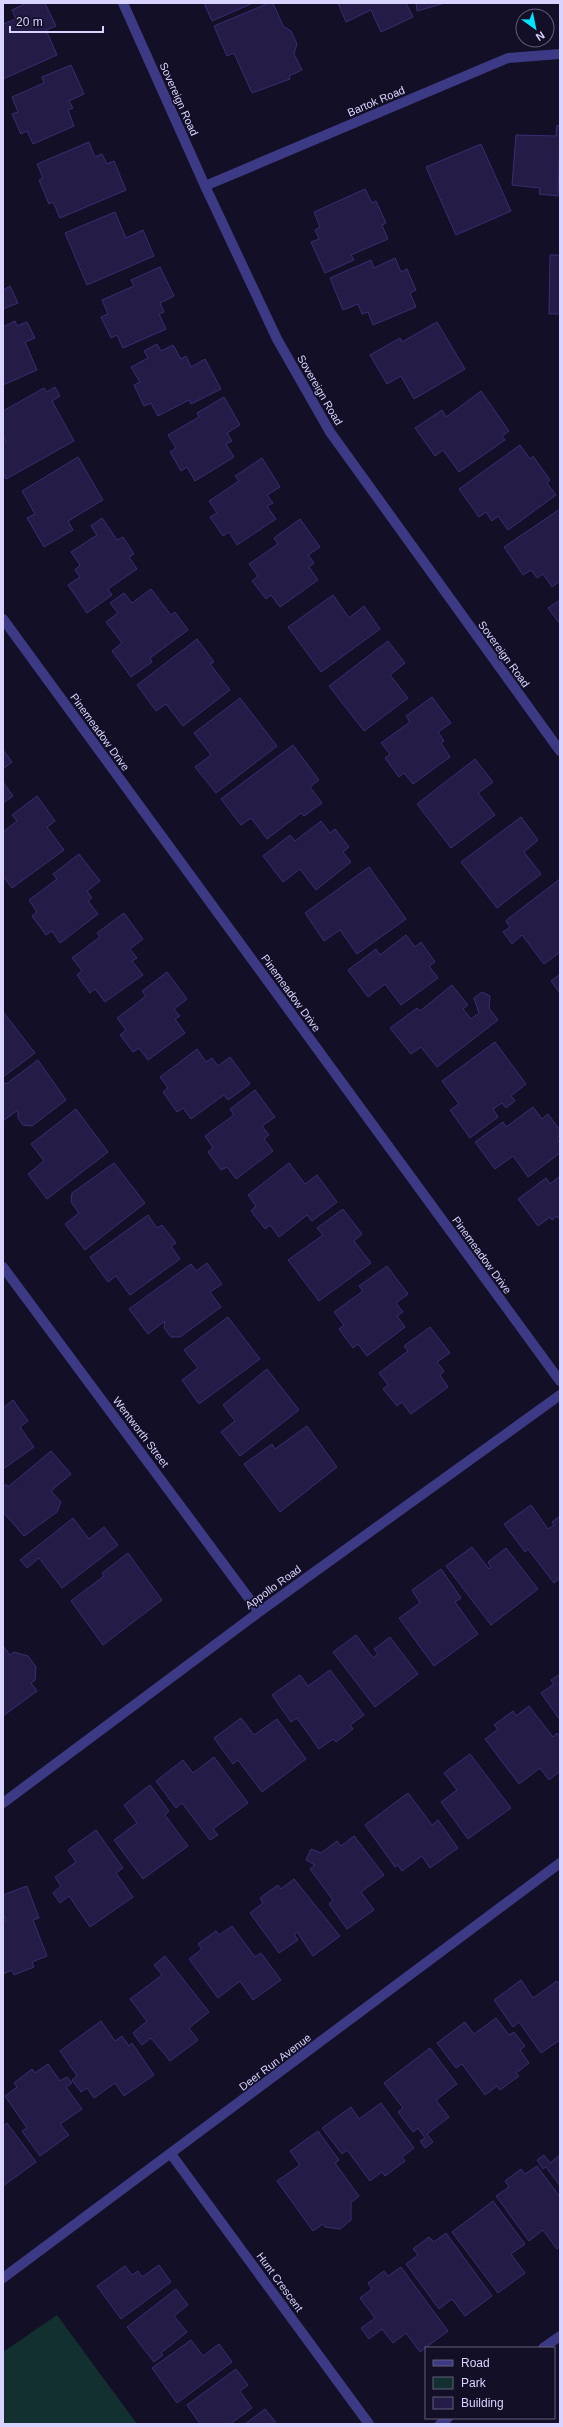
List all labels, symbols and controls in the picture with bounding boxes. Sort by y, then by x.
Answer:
scale bar [10,8,103,34]
north arrow [515,8,555,48]
text: 20 m [16,15,43,29]
text: N [534,29,547,44]
street label: Sovereign Road [157,61,201,137]
street label: Bartok Road [346,84,406,118]
street label: Sovereign Road [295,353,345,427]
street label: Sovereign Road [476,619,532,689]
street label: Pinemeadow Drive [68,691,132,773]
street label: Pinemeadow Drive [259,952,323,1034]
street label: Pinemeadow Drive [450,1214,514,1296]
street label: Wentworth Street [111,1395,171,1469]
street label: Appollo Road [243,1563,303,1611]
street label: Deer Run Avenue [237,2031,313,2093]
street label: Hunt Crescent [254,2250,306,2314]
legend [425,2347,555,2419]
text: Road [461,2356,490,2370]
text: Park [461,2376,487,2390]
text: Building [461,2396,504,2410]

